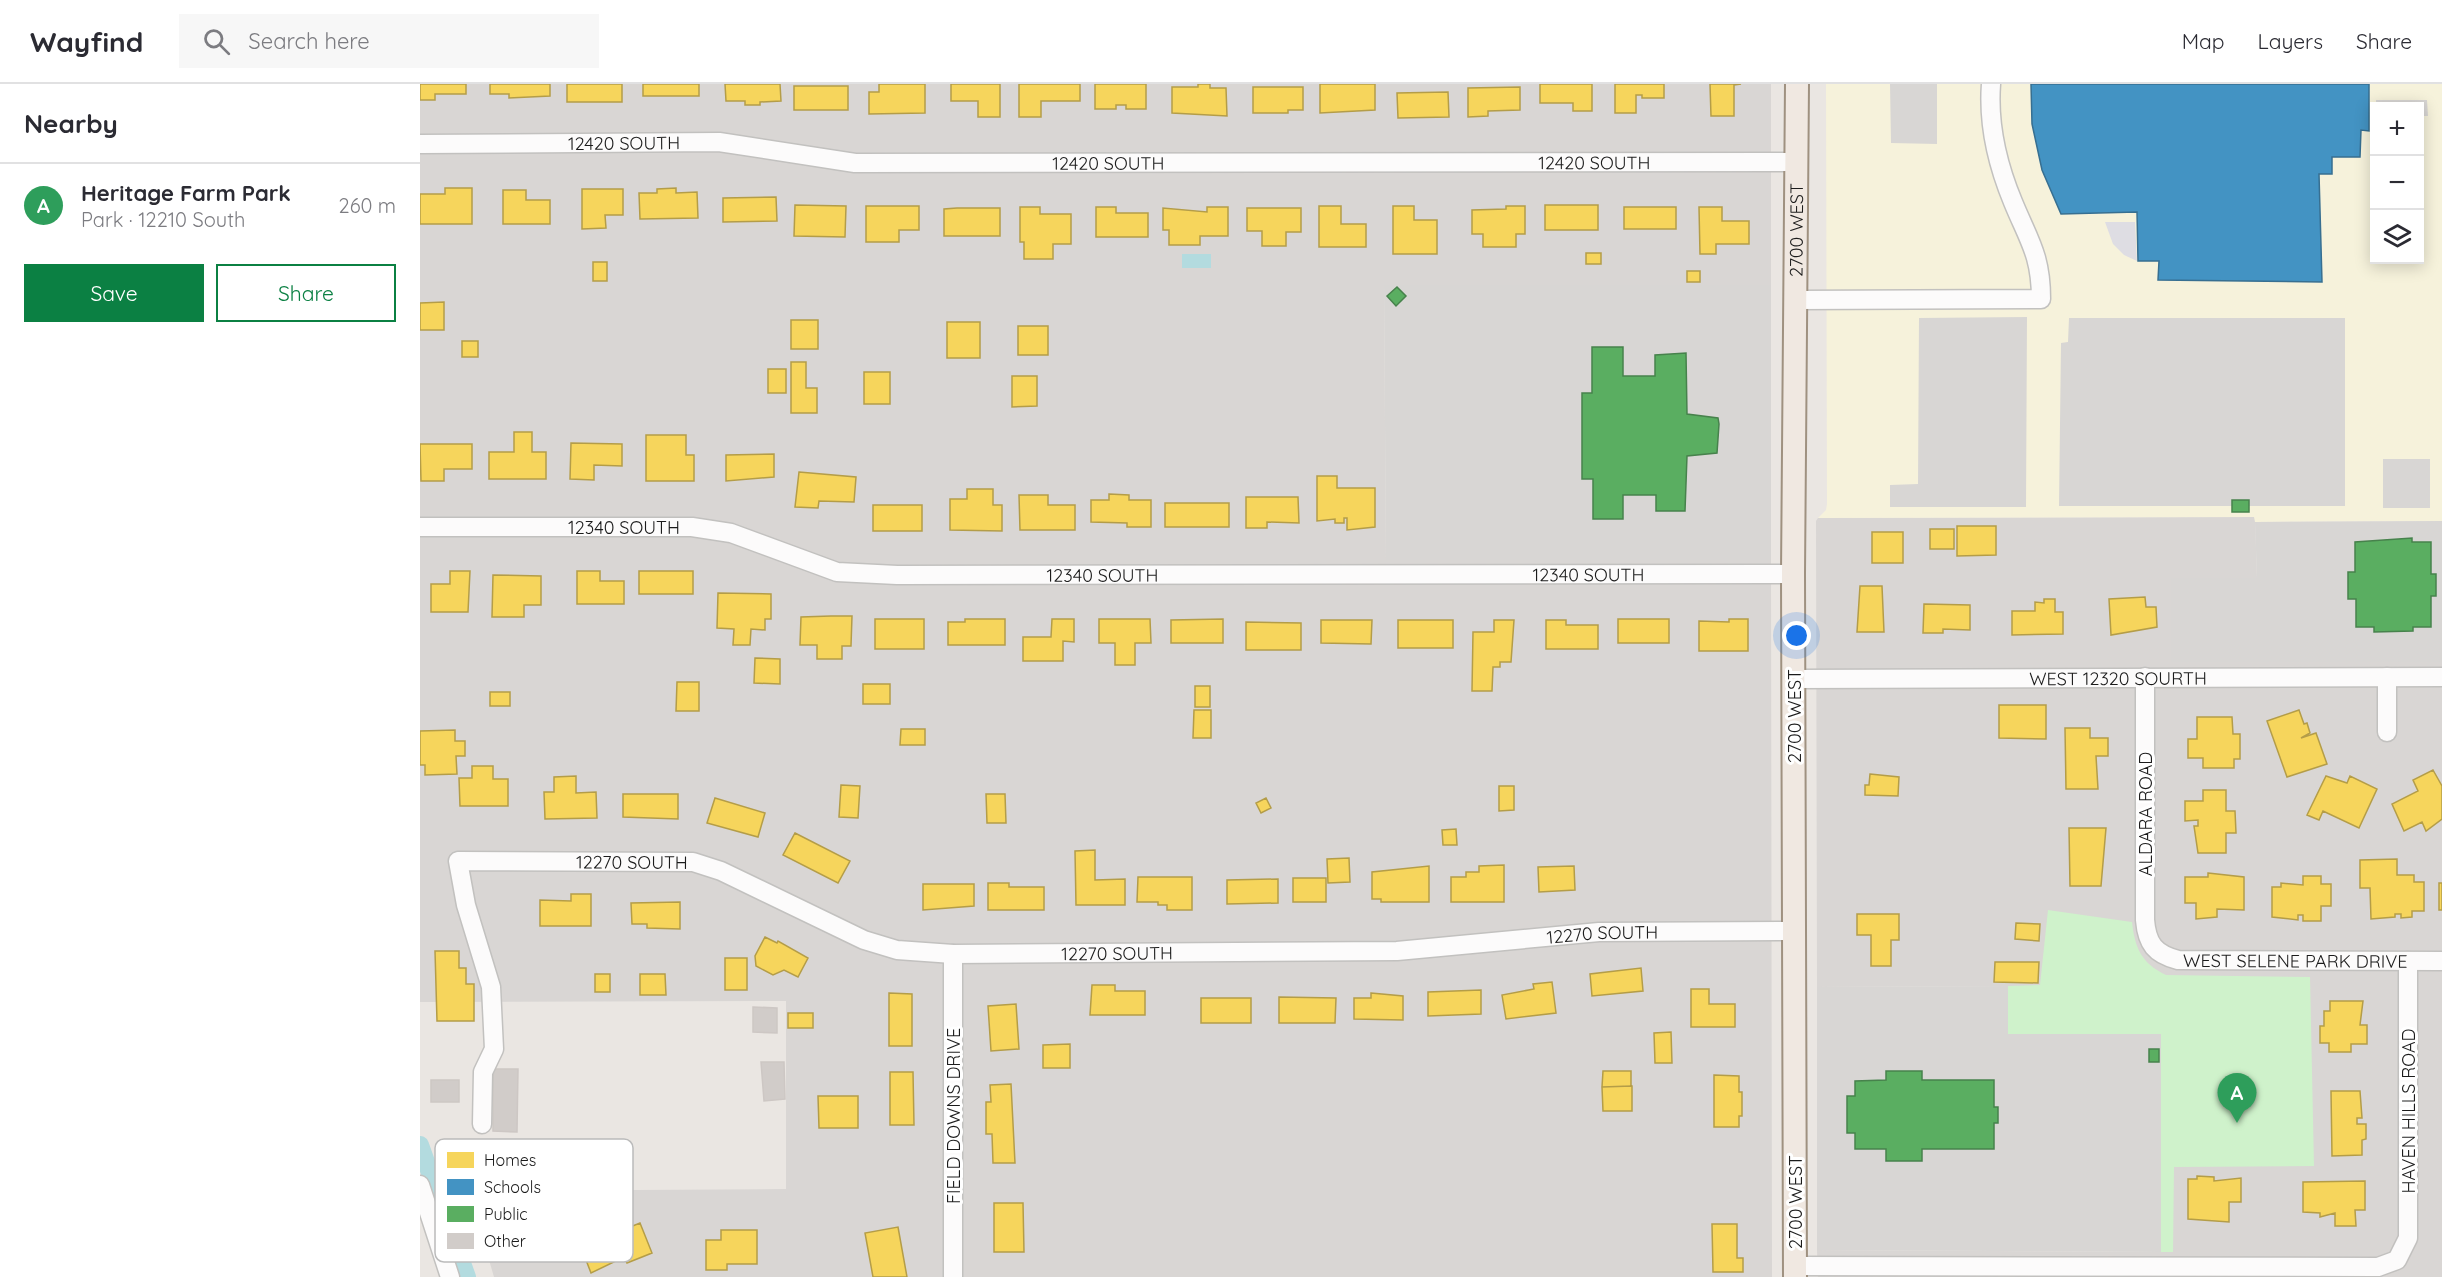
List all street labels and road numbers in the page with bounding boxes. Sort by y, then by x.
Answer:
street label: 12420 SOUTH [568,131,680,155]
street label: 12420 SOUTH [1052,151,1164,174]
street label: 12420 SOUTH [1538,151,1650,174]
street label: 2700 WEST [1784,183,1808,277]
street label: 12340 SOUTH [568,516,680,539]
street label: 12340 SOUTH [1047,563,1158,586]
street label: 12340 SOUTH [1533,563,1644,586]
street label: WEST 12320 SOURTH [2029,666,2207,690]
street label: 2700 WEST [1783,669,1806,763]
street label: ALDARA ROAD [2134,752,2157,876]
street label: 12270 SOUTH [576,850,688,873]
street label: 12270 SOUTH [1546,920,1658,948]
street label: 12270 SOUTH [1061,941,1173,965]
street label: WEST SELENE PARK DRIVE [2183,949,2408,972]
street label: FIELD DOWNS DRIVE [942,1028,965,1204]
street label: HAVEN HILLS ROAD [2397,1028,2420,1193]
street label: 2700 WEST [1784,1155,1807,1249]

